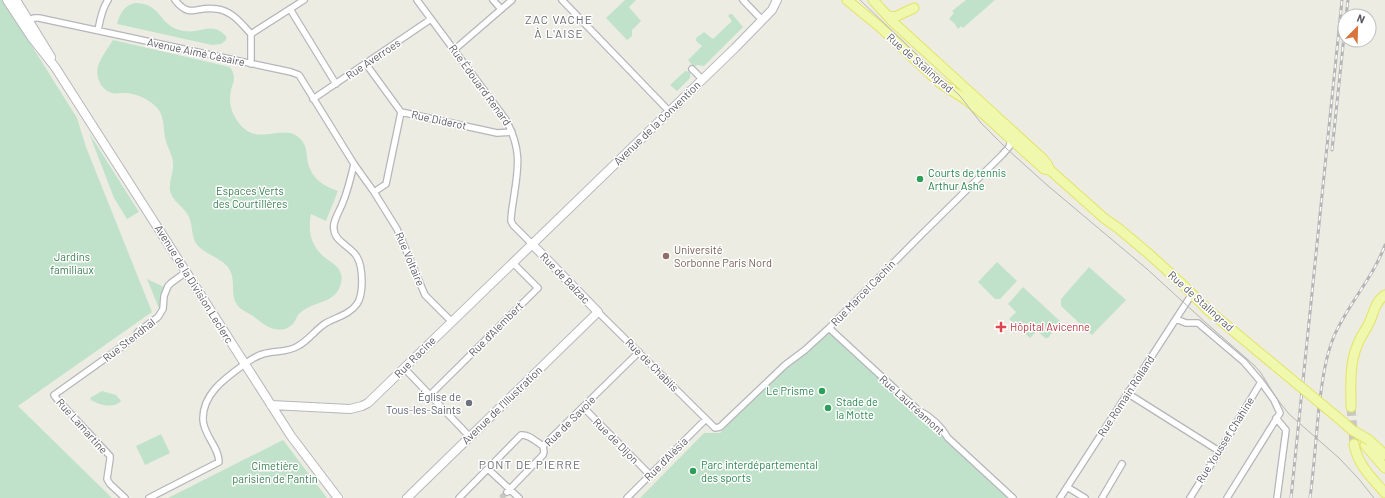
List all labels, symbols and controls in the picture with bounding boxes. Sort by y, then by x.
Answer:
north arrow [1337,8,1377,48]
text: N [1355,11,1367,26]
district label: ZAC VACHE À L'AISE [525,12,593,40]
street label: Rue de Stalingrad [885,30,956,95]
street label: Avenue Aimé Césaire [146,35,246,68]
street label: Rue Averroes [343,36,402,82]
street label: Rue Édouard Renard [447,42,514,128]
street label: Avenue de la Convention [611,78,703,167]
street label: Rue Diderot [410,107,468,132]
place label: Courts de tennis Arthur Ashe [928,166,1006,192]
marker: Courts de tennis Arthur Ashe [915,174,925,184]
park label: Espaces Verts des Courtillères [213,184,287,210]
street label: Avenue de la Division Leclerc [153,222,236,346]
street label: Rue Voltaire [393,230,428,288]
place label: Université Sorbonne Paris Nord [674,243,772,269]
street label: Rue de Balzac [538,249,593,306]
park label: Jardins familiaux [50,250,94,276]
marker: Université Sorbonne Paris Nord [661,251,671,261]
street label: Rue Marcel Cachin [828,257,898,328]
street label: Rue de Stalingrad [1166,268,1237,333]
street label: Rue d'Alembert [466,299,526,359]
street label: Rue Stendhal [100,315,157,364]
place label: Hôpital Avicenne [1010,320,1090,333]
marker: Hôpital Avicenne [995,321,1007,333]
street label: Rue Racine [391,333,438,380]
street label: Rue de Chablis [623,335,682,394]
street label: Rue Romain Rolland [1094,353,1157,439]
street label: Avenue de l'Illustration [459,363,545,446]
street label: Rue Lautréamont [877,372,947,437]
place label: Le Prisme [766,384,814,397]
marker: Le Prisme [817,386,827,396]
place label: Église de Tous-les-Saints [386,390,461,416]
street label: Rue de Savoie [542,392,598,449]
street label: Rue Youssef Chahine [1193,394,1256,485]
street label: Rue Lamartine [54,395,111,456]
place label: Stade de la Motte [836,395,878,421]
marker: Église de Tous-les-Saints [464,398,474,408]
marker: Stade de la Motte [823,403,833,413]
street label: Rue de Dijon [591,415,642,466]
street label: Rue d'Alésia [641,434,690,483]
district label: PONT DE PIERRE [479,457,581,471]
place label: Parc interdépartemental des sports [701,458,818,484]
park label: Cimetière parisien de Pantin [232,459,318,485]
marker: Parc interdépartemental des sports [688,466,698,476]

